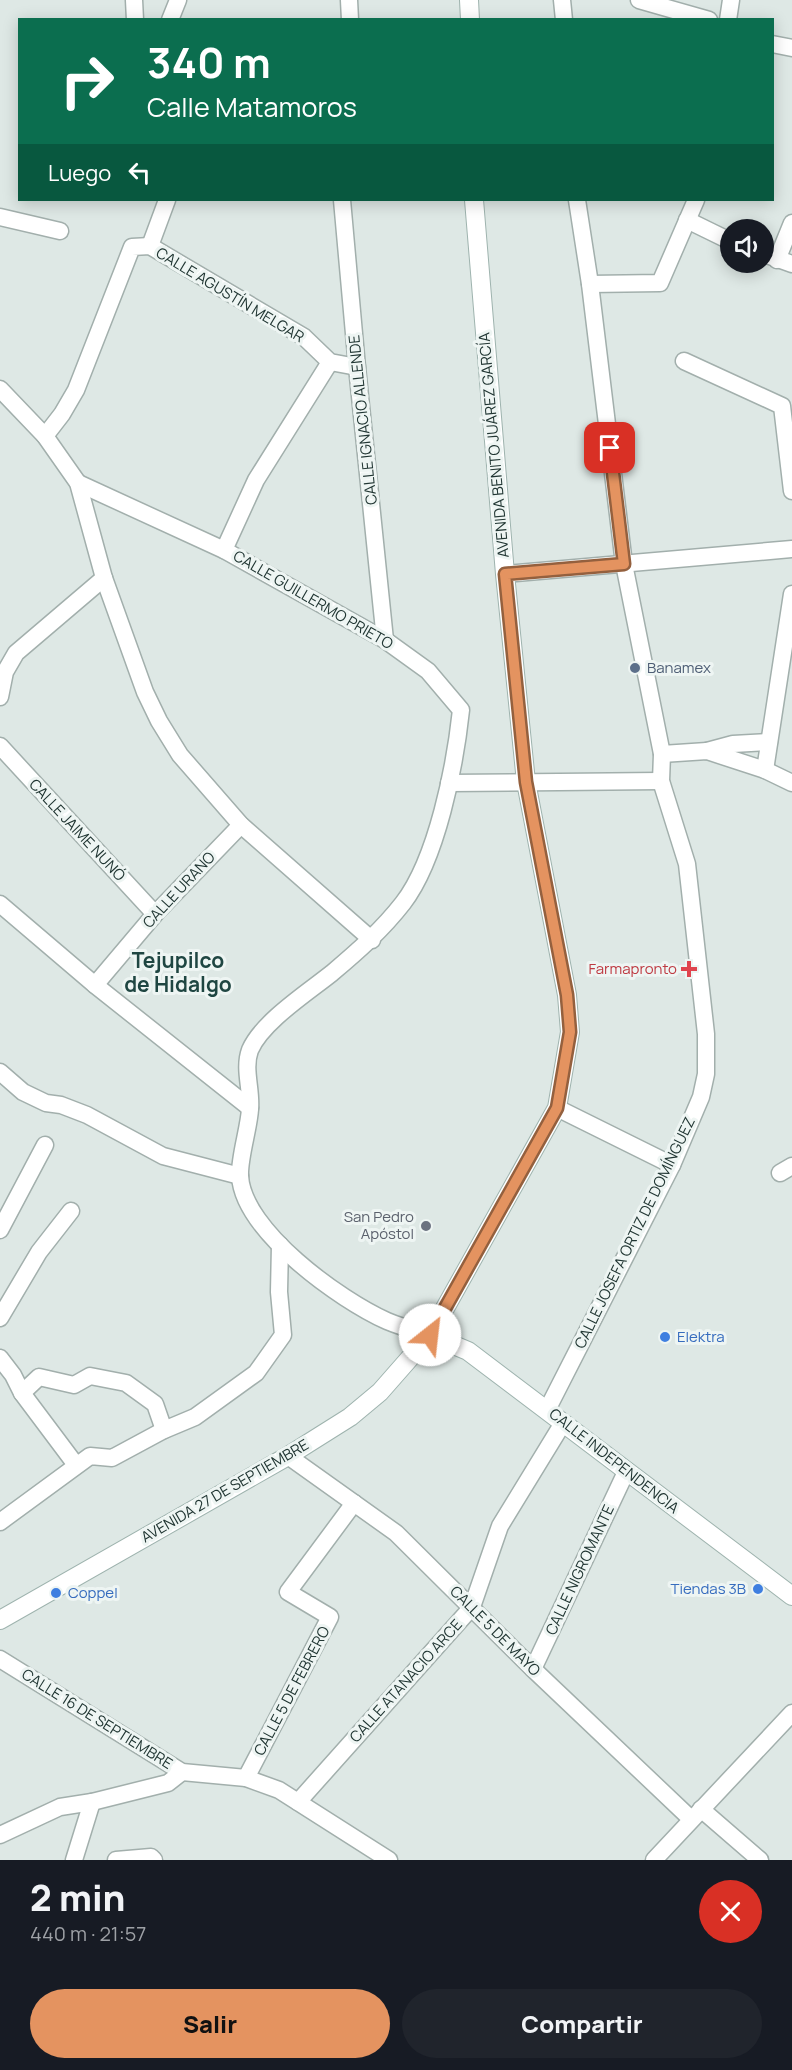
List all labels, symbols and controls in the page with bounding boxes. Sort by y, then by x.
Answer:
text: 340 m [147,33,271,91]
icon: right [48,42,126,120]
text: Calle Matamoros [147,88,357,125]
icon: left [123,156,156,189]
text: Luego [48,158,111,188]
map controls [720,219,774,273]
button: sound [720,219,774,273]
street label: CALLE AGUSTÍN MELGAR [152,242,308,347]
street label: AVENIDA BENITO JUÁREZ GARCÍA [473,331,514,559]
street label: CALLE IGNACIO ALLENDE [343,334,382,506]
pin [584,422,635,473]
icon: arrive [593,431,626,464]
street label: CALLE GUILLERMO PRIETO [229,545,397,654]
place label: Banamex [647,657,711,678]
marker: Banamex [628,661,642,675]
street label: CALLE JAIME NUNÓ [24,774,130,885]
street label: CALLE URANO [138,847,220,932]
district label: Tejupilco de Hidalgo [124,946,232,998]
place label: Farmapronto [588,958,677,979]
marker: Farmapronto [682,962,696,976]
street label: CALLE JOSEFA ORTIZ DE DOMÍNGUEZ [569,1114,700,1352]
place label: San Pedro Apóstol [344,1206,414,1244]
marker: San Pedro Apóstol [419,1219,433,1233]
position arrow [398,1303,462,1367]
place label: Elektra [677,1326,725,1347]
marker: Elektra [658,1330,672,1344]
street label: CALLE INDEPENDENCIA [545,1403,684,1518]
street label: AVENIDA 27 DE SEPTIEMBRE [137,1434,312,1547]
street label: CALLE NIGROMANTE [540,1501,619,1638]
place label: Tiendas 3B [671,1578,746,1599]
street label: CALLE 5 DE MAYO [446,1581,545,1681]
place label: Coppel [68,1582,118,1603]
marker: Tiendas 3B [751,1582,765,1596]
marker: Coppel [49,1586,63,1600]
street label: CALLE ATANACIO ARCE [345,1614,467,1747]
street label: CALLE 5 DE FEBRERO [249,1622,335,1759]
street label: CALLE 16 DE SEPTIEMBRE [18,1664,177,1774]
text: 2 min [30,1873,125,1922]
button: close [699,1880,762,1943]
text: 440 m · 21:57 [30,1920,146,1947]
button: Salir [30,1989,390,2058]
button: Compartir [402,1989,762,2058]

